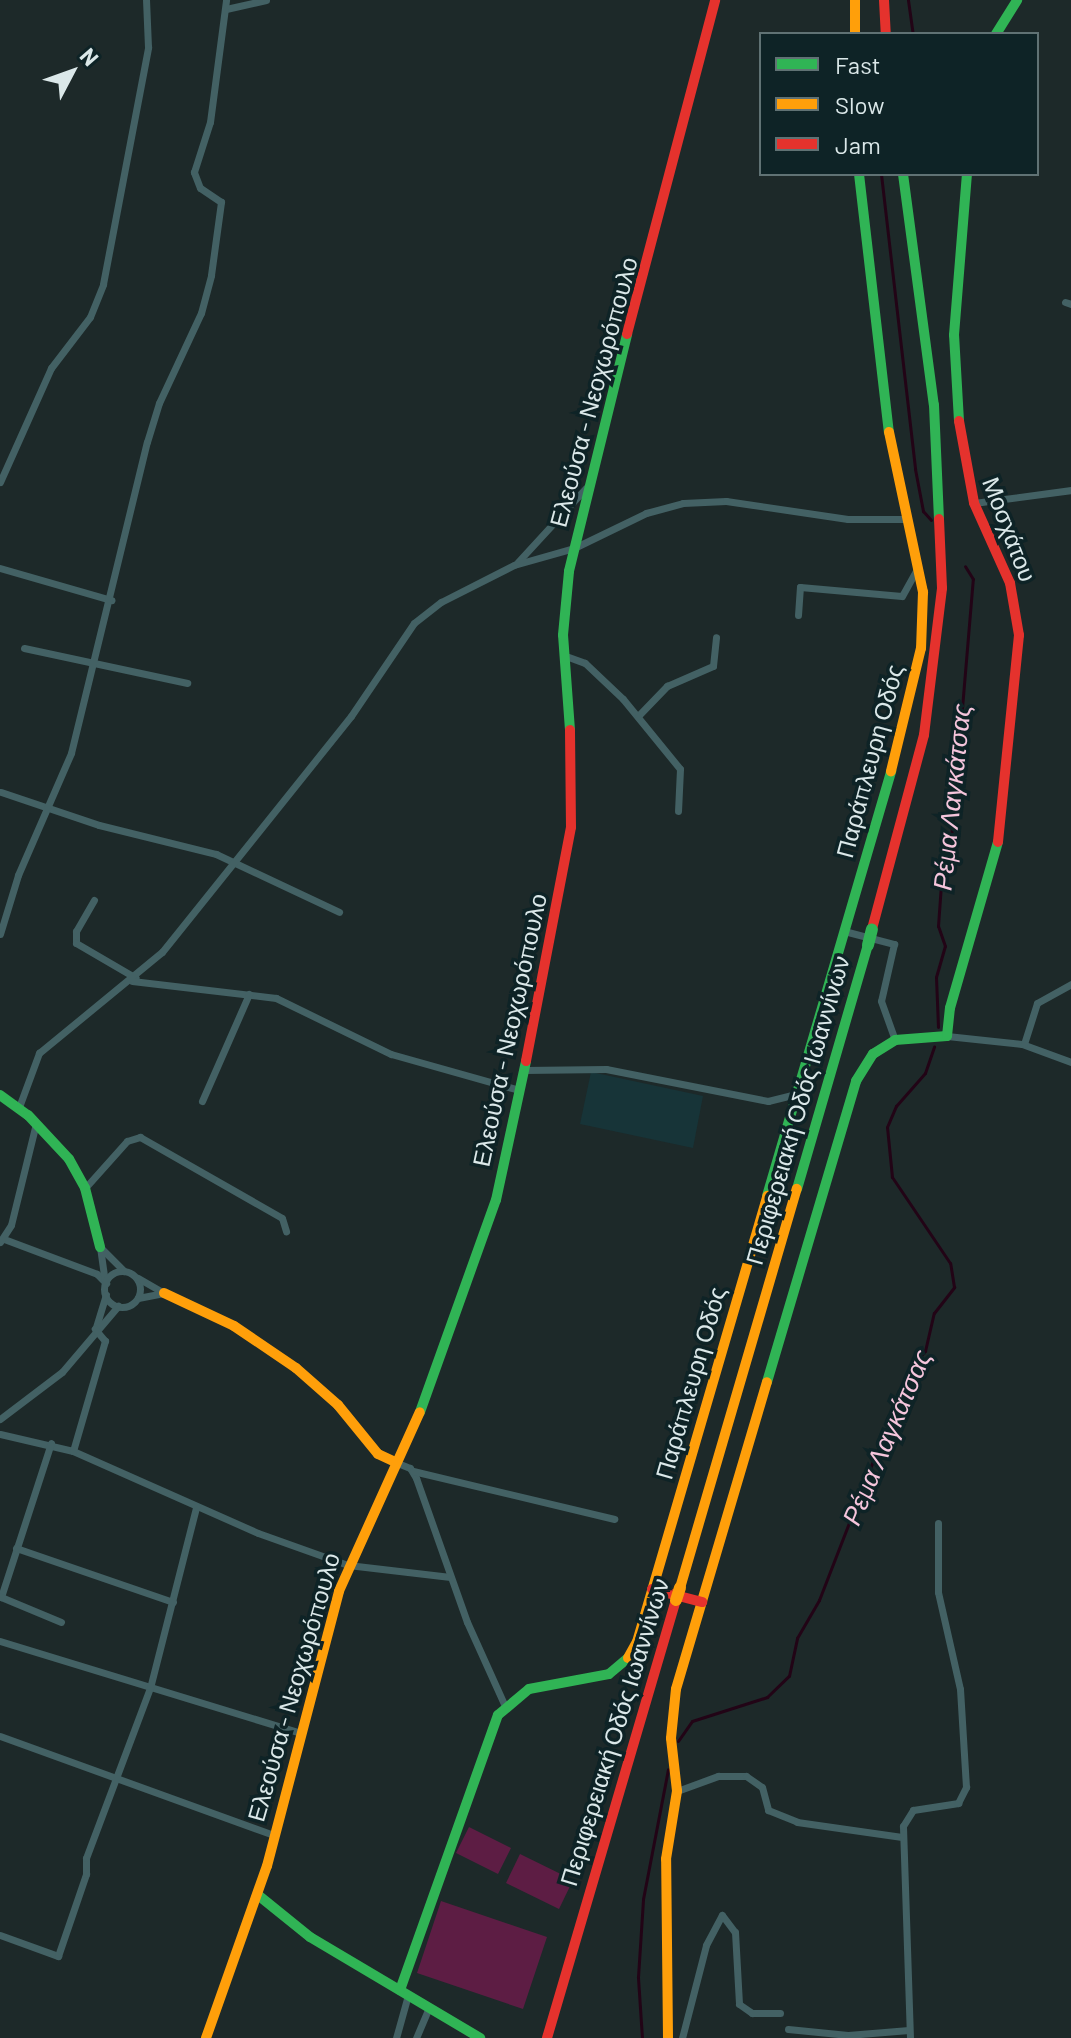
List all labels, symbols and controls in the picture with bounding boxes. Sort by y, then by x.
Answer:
north arrow [32,32,112,112]
legend [759,32,1039,176]
text: N [75,42,105,70]
text: Fast [835,50,880,79]
text: Slow [835,90,884,119]
text: Jam [835,130,881,159]
street label: Ελεούσα - Νεοχωρόπουλο [543,254,643,530]
street label: Μοσχάτου [977,473,1043,585]
street label: Παράπλευρη Οδός [829,661,909,861]
water label: Ρέμα Λαγκάτσας [926,702,976,892]
street label: Ελεούσα - Νεοχωρόπουλο [466,891,552,1169]
street label: Περιφερειακή Οδός Ιωαννίνων [739,952,855,1268]
street label: Παράπλευρη Οδός [649,1283,731,1483]
water label: Ρέμα Λαγκάτσας [835,1345,937,1529]
street label: Ελεούσα - Νεοχωρόπουλο [241,1549,345,1825]
street label: Περιφερειακή Οδός Ιωαννίνων [553,1575,675,1889]

